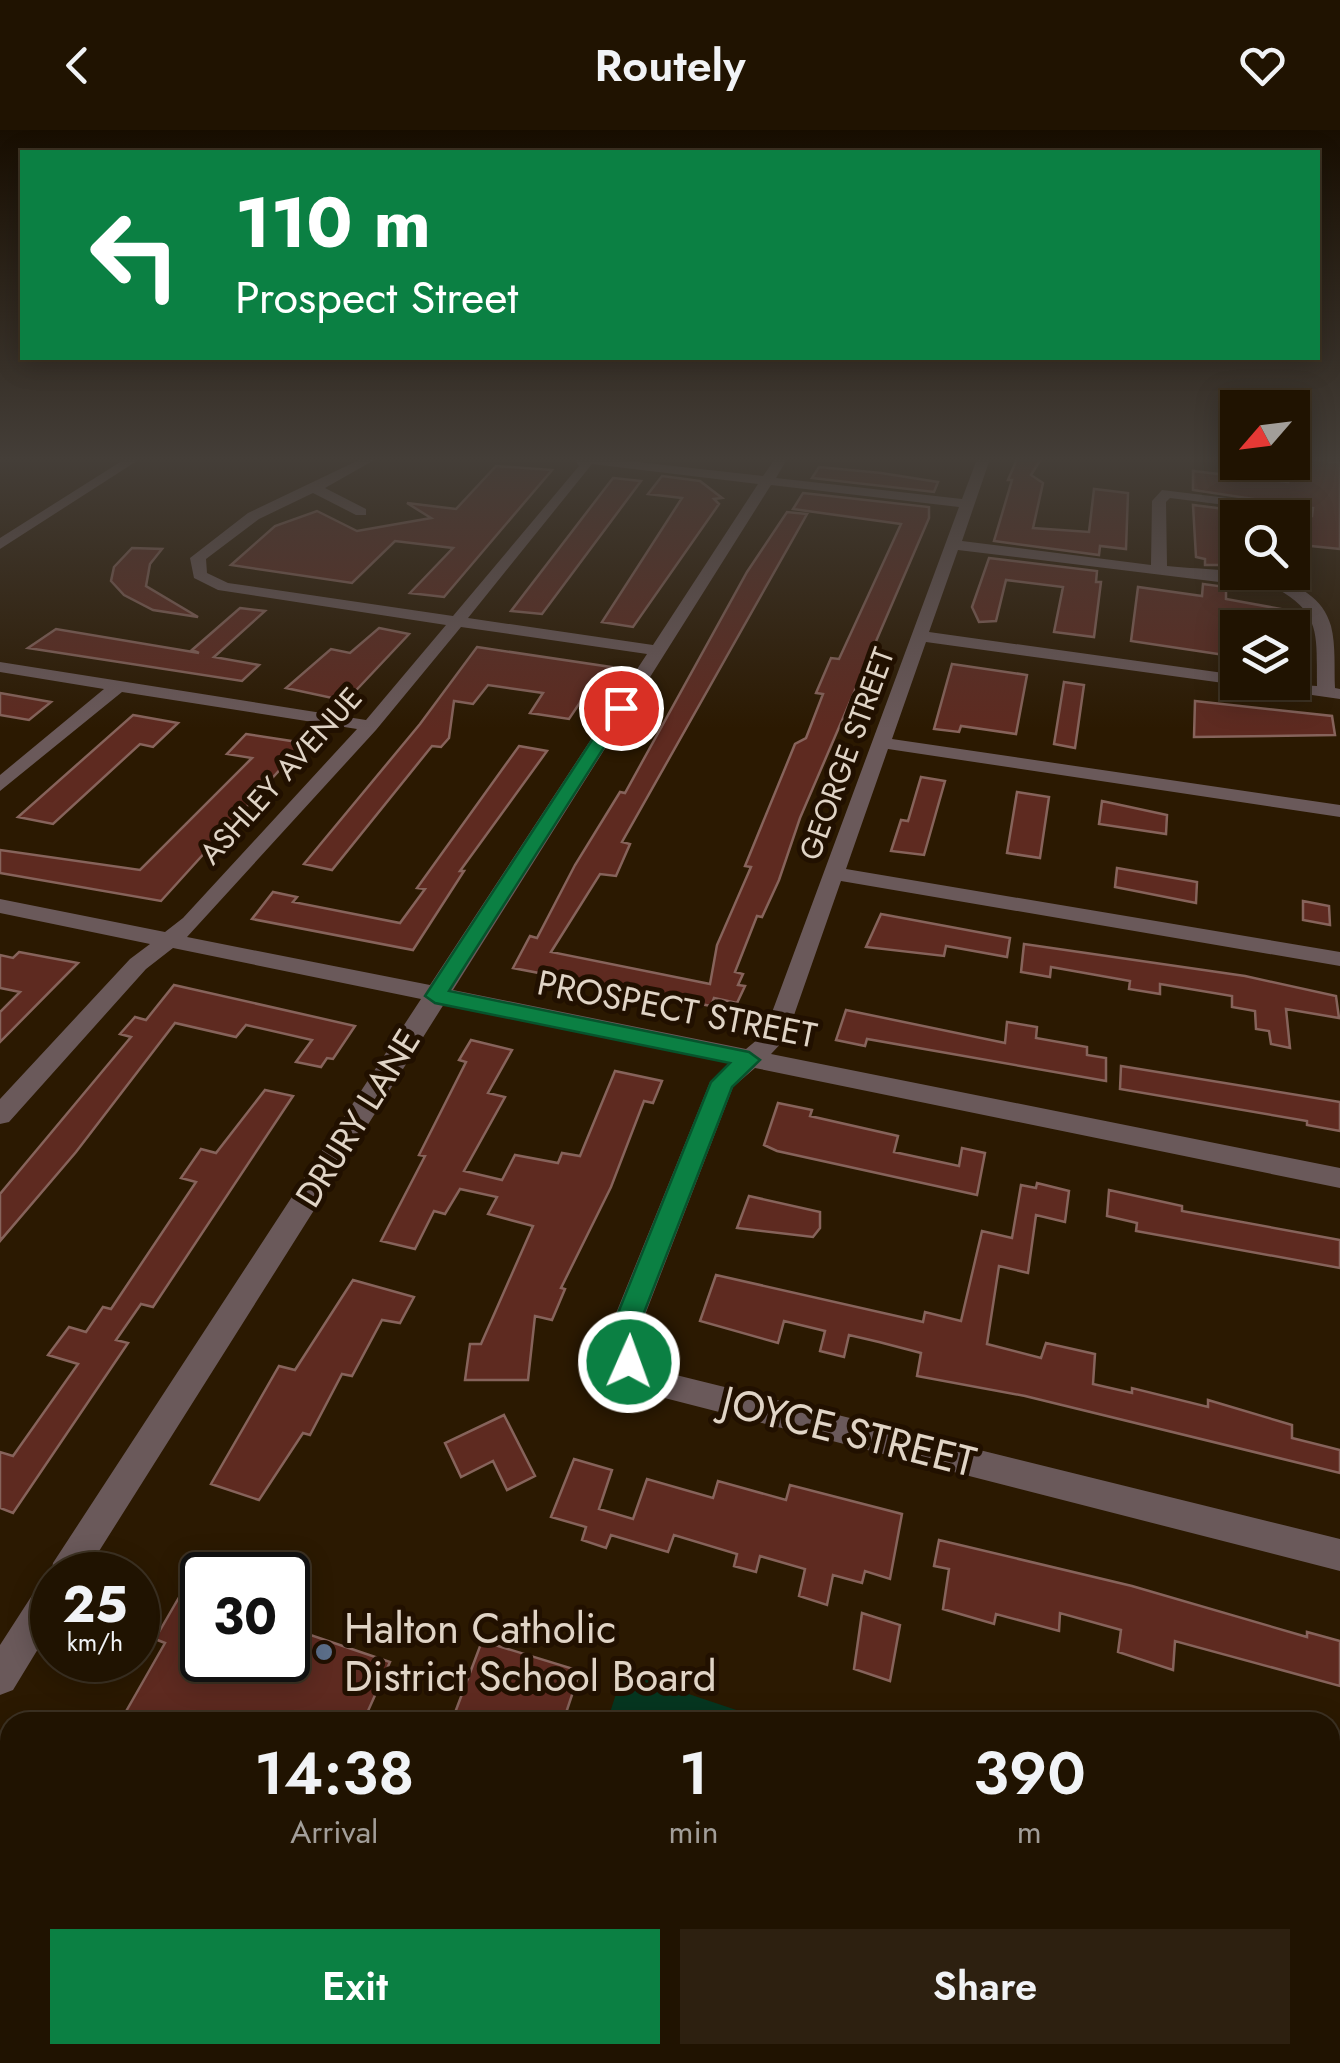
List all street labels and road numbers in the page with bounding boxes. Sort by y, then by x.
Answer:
street label: GEORGE STREET [788,642,905,866]
street label: ASHLEY AVENUE [189,678,372,874]
street label: PROSPECT STREET [533,957,821,1061]
street label: DRURY LANE [283,1019,433,1217]
street label: JOYCE STREET [711,1369,983,1493]

